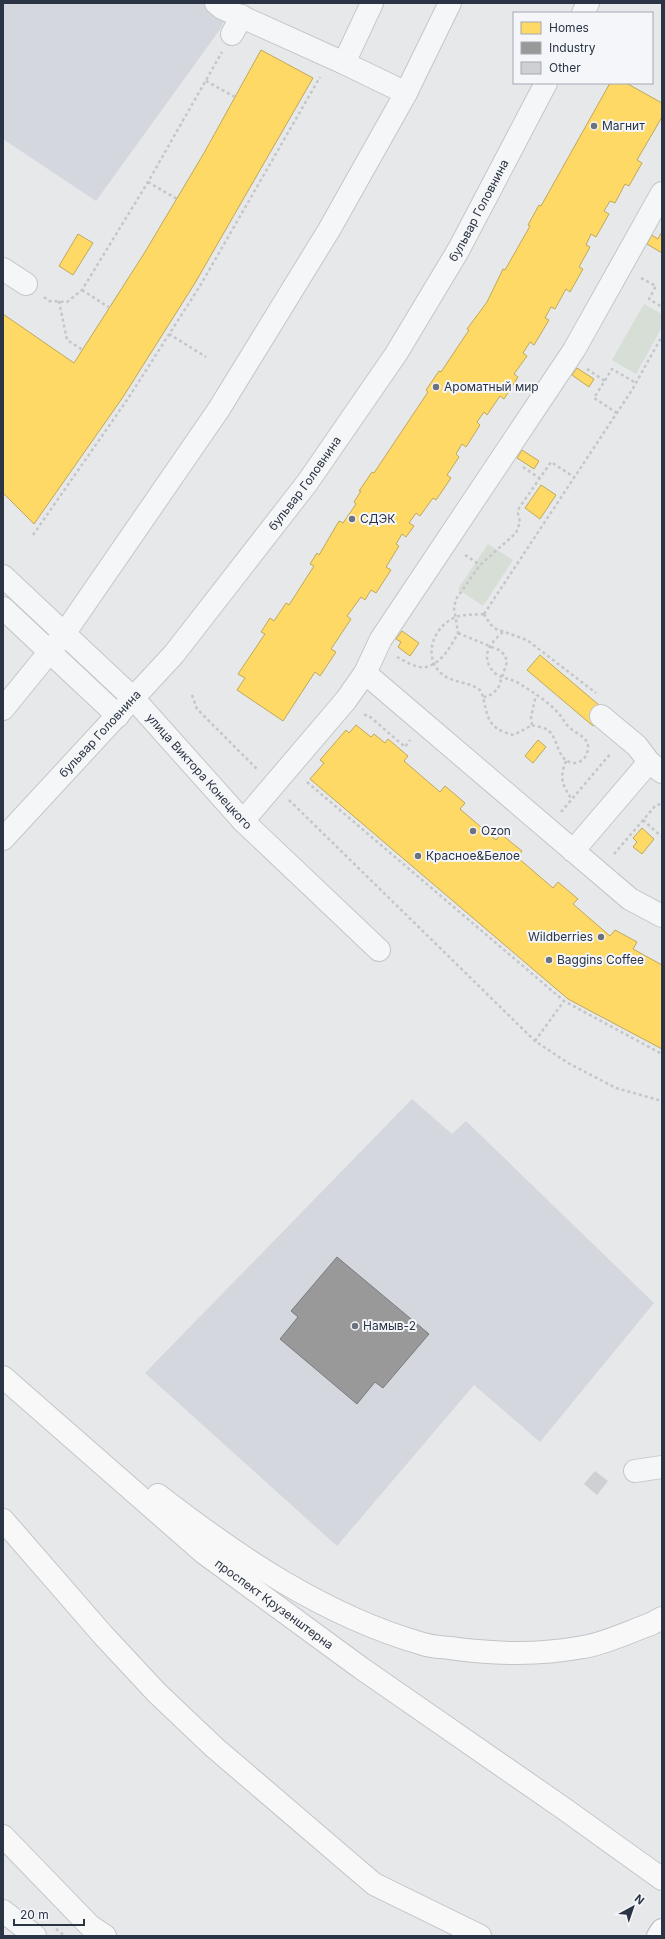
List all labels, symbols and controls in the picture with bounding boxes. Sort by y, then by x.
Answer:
legend [513,12,653,84]
text: Homes [549,20,589,35]
text: Industry [549,40,596,55]
text: Other [549,60,581,75]
place label: Магнит [602,118,645,133]
marker: Магнит [589,121,599,131]
street label: бульвар Головнина [445,157,512,264]
place label: Ароматный мир [444,379,539,394]
marker: Ароматный мир [431,382,441,392]
street label: бульвар Головнина [265,433,344,533]
place label: СДЭК [360,511,395,526]
marker: СДЭК [347,514,357,524]
street label: бульвар Головнина [56,687,144,780]
street label: улица Виктора Конецкого [143,710,255,832]
place label: Ozon [481,823,511,838]
marker: Ozon [468,826,478,836]
place label: Красное&Белое [426,848,520,863]
marker: Красное&Белое [413,851,423,861]
place label: Wildberries [528,929,593,944]
marker: Wildberries [596,932,606,942]
place label: Baggins Coffee [557,952,644,967]
marker: Baggins Coffee [544,955,554,965]
place label: Намыв-2 [363,1318,416,1333]
marker: Намыв-2 [350,1321,360,1331]
street label: проспект Крузенштерна [212,1556,337,1652]
north arrow [613,1887,653,1927]
text: N [632,1891,647,1907]
scale bar [14,1901,84,1927]
text: 20 m [20,1907,49,1922]

